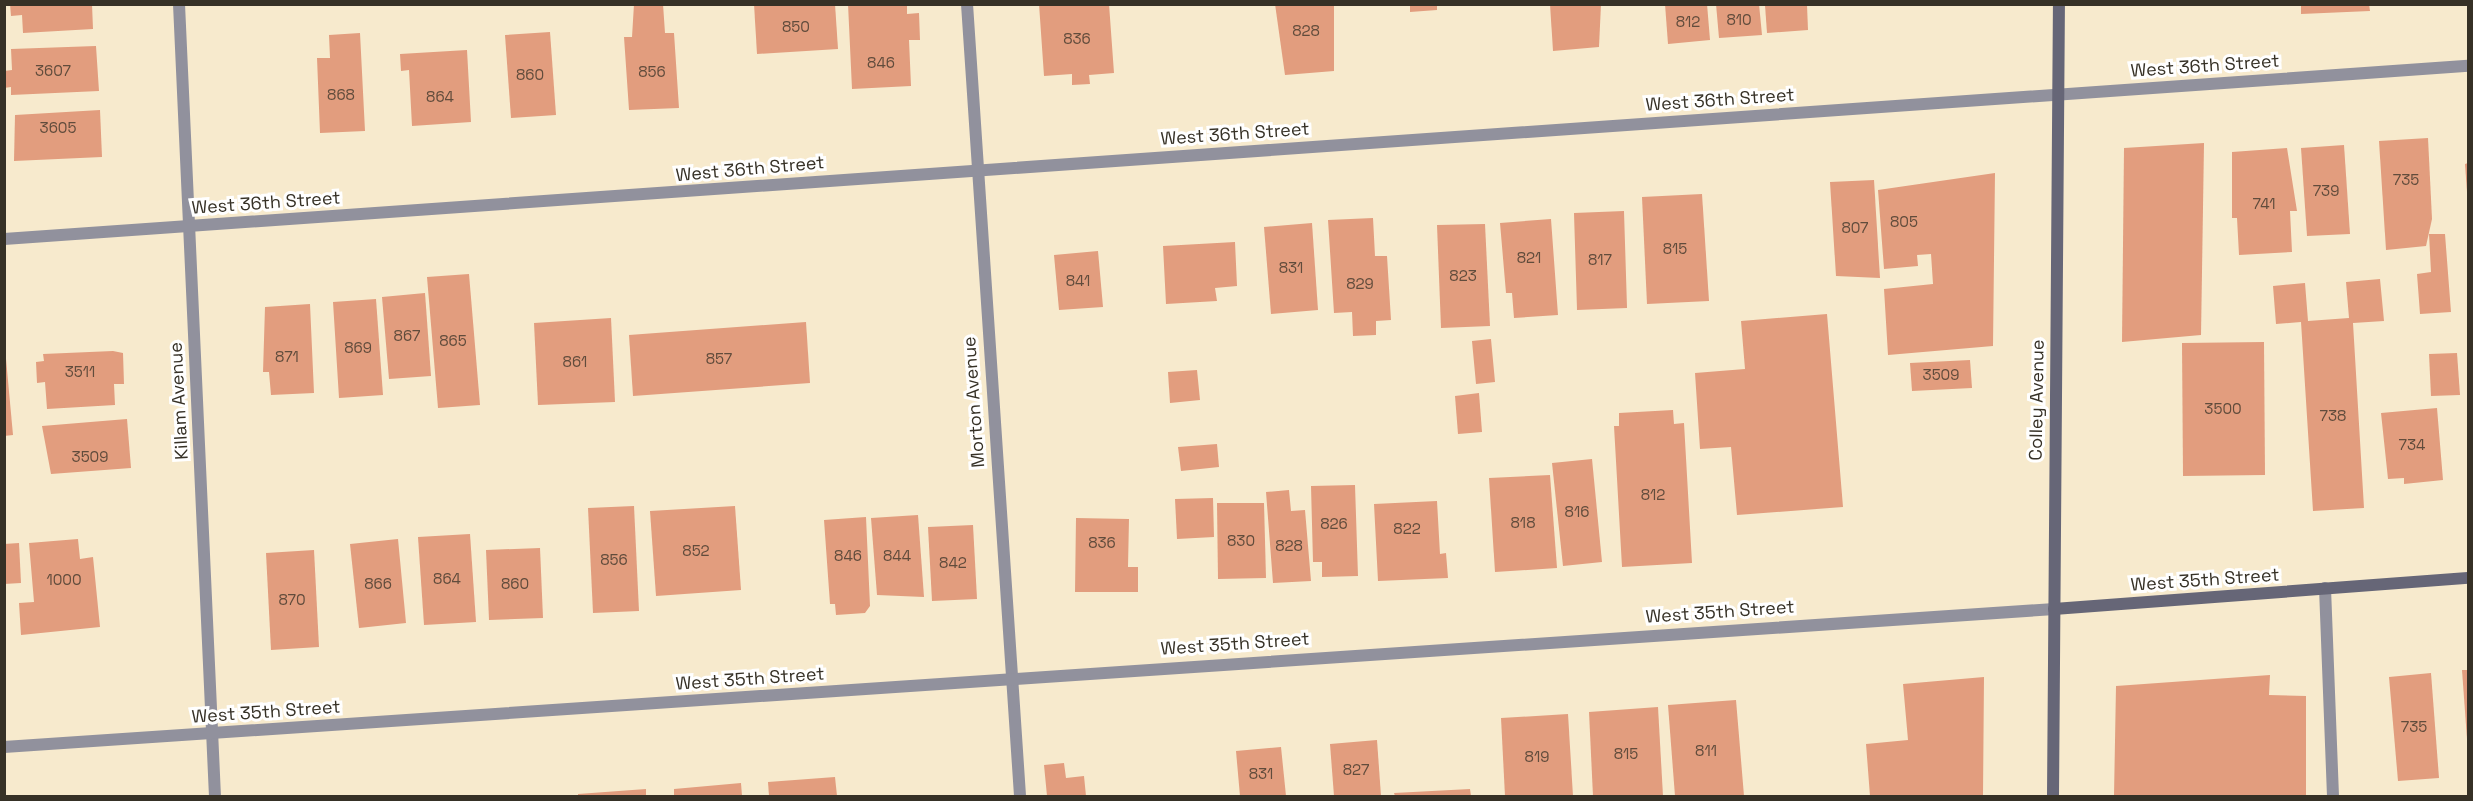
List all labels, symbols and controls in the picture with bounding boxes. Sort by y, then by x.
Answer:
house number: 810 [1726,11,1752,29]
house number: 812 [1676,13,1700,31]
house number: 850 [782,18,810,36]
house number: 828 [1292,22,1320,40]
house number: 836 [1063,30,1091,48]
street label: West 36th Street [2130,50,2280,82]
house number: 846 [867,54,895,72]
house number: 3607 [35,62,71,80]
house number: 856 [638,63,666,81]
house number: 860 [516,66,544,84]
street label: West 36th Street [1645,84,1795,116]
house number: 868 [327,86,355,104]
house number: 864 [426,88,454,106]
street label: West 36th Street [1160,118,1310,150]
house number: 3605 [40,119,76,137]
street label: West 36th Street [675,152,825,186]
house number: 735 [2393,171,2419,189]
house number: 739 [2313,182,2339,200]
street label: West 36th Street [191,187,341,219]
house number: 741 [2253,195,2275,213]
house number: 805 [1890,213,1918,231]
house number: 807 [1841,219,1869,237]
house number: 815 [1663,240,1687,258]
house number: 821 [1517,249,1541,267]
house number: 817 [1588,251,1612,269]
house number: 831 [1279,259,1303,277]
house number: 823 [1449,267,1477,285]
house number: 841 [1066,272,1090,290]
house number: 829 [1346,275,1374,293]
house number: 867 [394,327,420,345]
house number: 865 [439,332,467,350]
street label: Morton Avenue [959,336,989,468]
house number: 869 [344,339,372,357]
street label: Colley Avenue [2025,339,2049,461]
street label: Killam Avenue [165,341,193,461]
house number: 871 [275,348,299,366]
house number: 857 [706,350,732,368]
house number: 861 [563,353,587,371]
house number: 3511 [65,363,95,381]
house number: 3509 [1923,366,1959,384]
house number: 3500 [2204,400,2242,418]
house number: 738 [2320,407,2346,425]
house number: 734 [2399,436,2425,454]
house number: 3509 [72,448,108,466]
house number: 812 [1641,486,1665,504]
house number: 816 [1565,503,1589,521]
house number: 818 [1511,514,1535,532]
house number: 826 [1320,515,1348,533]
house number: 822 [1393,520,1421,538]
house number: 830 [1227,532,1255,550]
house number: 836 [1088,534,1116,552]
house number: 828 [1275,537,1303,555]
house number: 852 [682,542,710,560]
house number: 846 [834,547,862,565]
house number: 844 [883,547,911,565]
house number: 856 [600,551,628,569]
house number: 842 [939,554,967,572]
street label: West 35th Street [2130,564,2280,596]
house number: 864 [433,570,461,588]
house number: 1000 [46,571,82,589]
house number: 866 [364,575,392,593]
house number: 860 [501,575,529,593]
house number: 870 [278,591,306,609]
street label: West 35th Street [1645,596,1795,628]
street label: West 35th Street [1160,628,1310,660]
street label: West 35th Street [675,663,825,695]
street label: West 35th Street [191,696,341,728]
house number: 735 [2401,718,2427,736]
house number: 811 [1695,742,1717,760]
house number: 815 [1614,745,1638,763]
house number: 819 [1525,748,1549,766]
house number: 827 [1343,761,1369,779]
house number: 831 [1249,765,1273,783]

